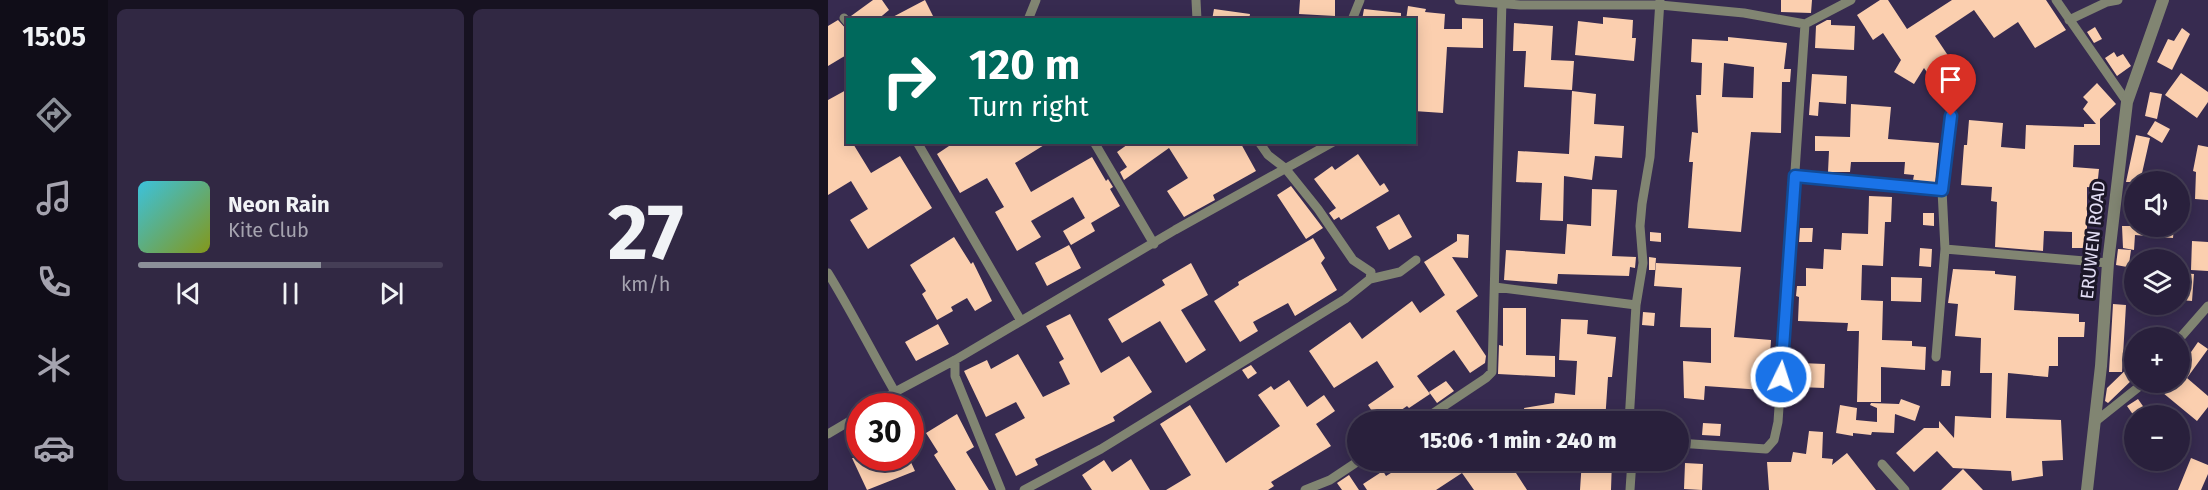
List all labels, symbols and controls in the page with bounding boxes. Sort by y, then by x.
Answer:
text: 15:05 [22,21,86,53]
text: 120 m [969,40,1080,90]
icon: right [870,42,948,120]
pin [1925,54,1976,116]
icon: arrive [1934,63,1967,96]
text: Turn right [969,91,1089,123]
icon: directions [33,94,75,136]
map controls [2124,171,2190,471]
button: sound [2124,171,2190,237]
icon: music [33,177,75,219]
street label: ERUWEN ROAD [2076,180,2110,300]
text: 27 [608,186,684,280]
text: Neon Rain [228,191,330,218]
text: Kite Club [228,218,309,242]
button: layers [2124,249,2190,315]
icon: phone [33,261,75,303]
text: km/h [621,272,671,296]
icon: previous [172,277,205,310]
icon: pause [274,277,307,310]
icon: next [375,277,408,310]
button: + [2124,327,2190,393]
icon: climate [33,344,75,386]
position arrow [1749,345,1813,409]
speed limit sign: 30 [846,393,924,471]
button: − [2124,405,2190,471]
icon: car [33,427,75,469]
text: 15:06 · 1 min · 240 m [1420,427,1616,454]

